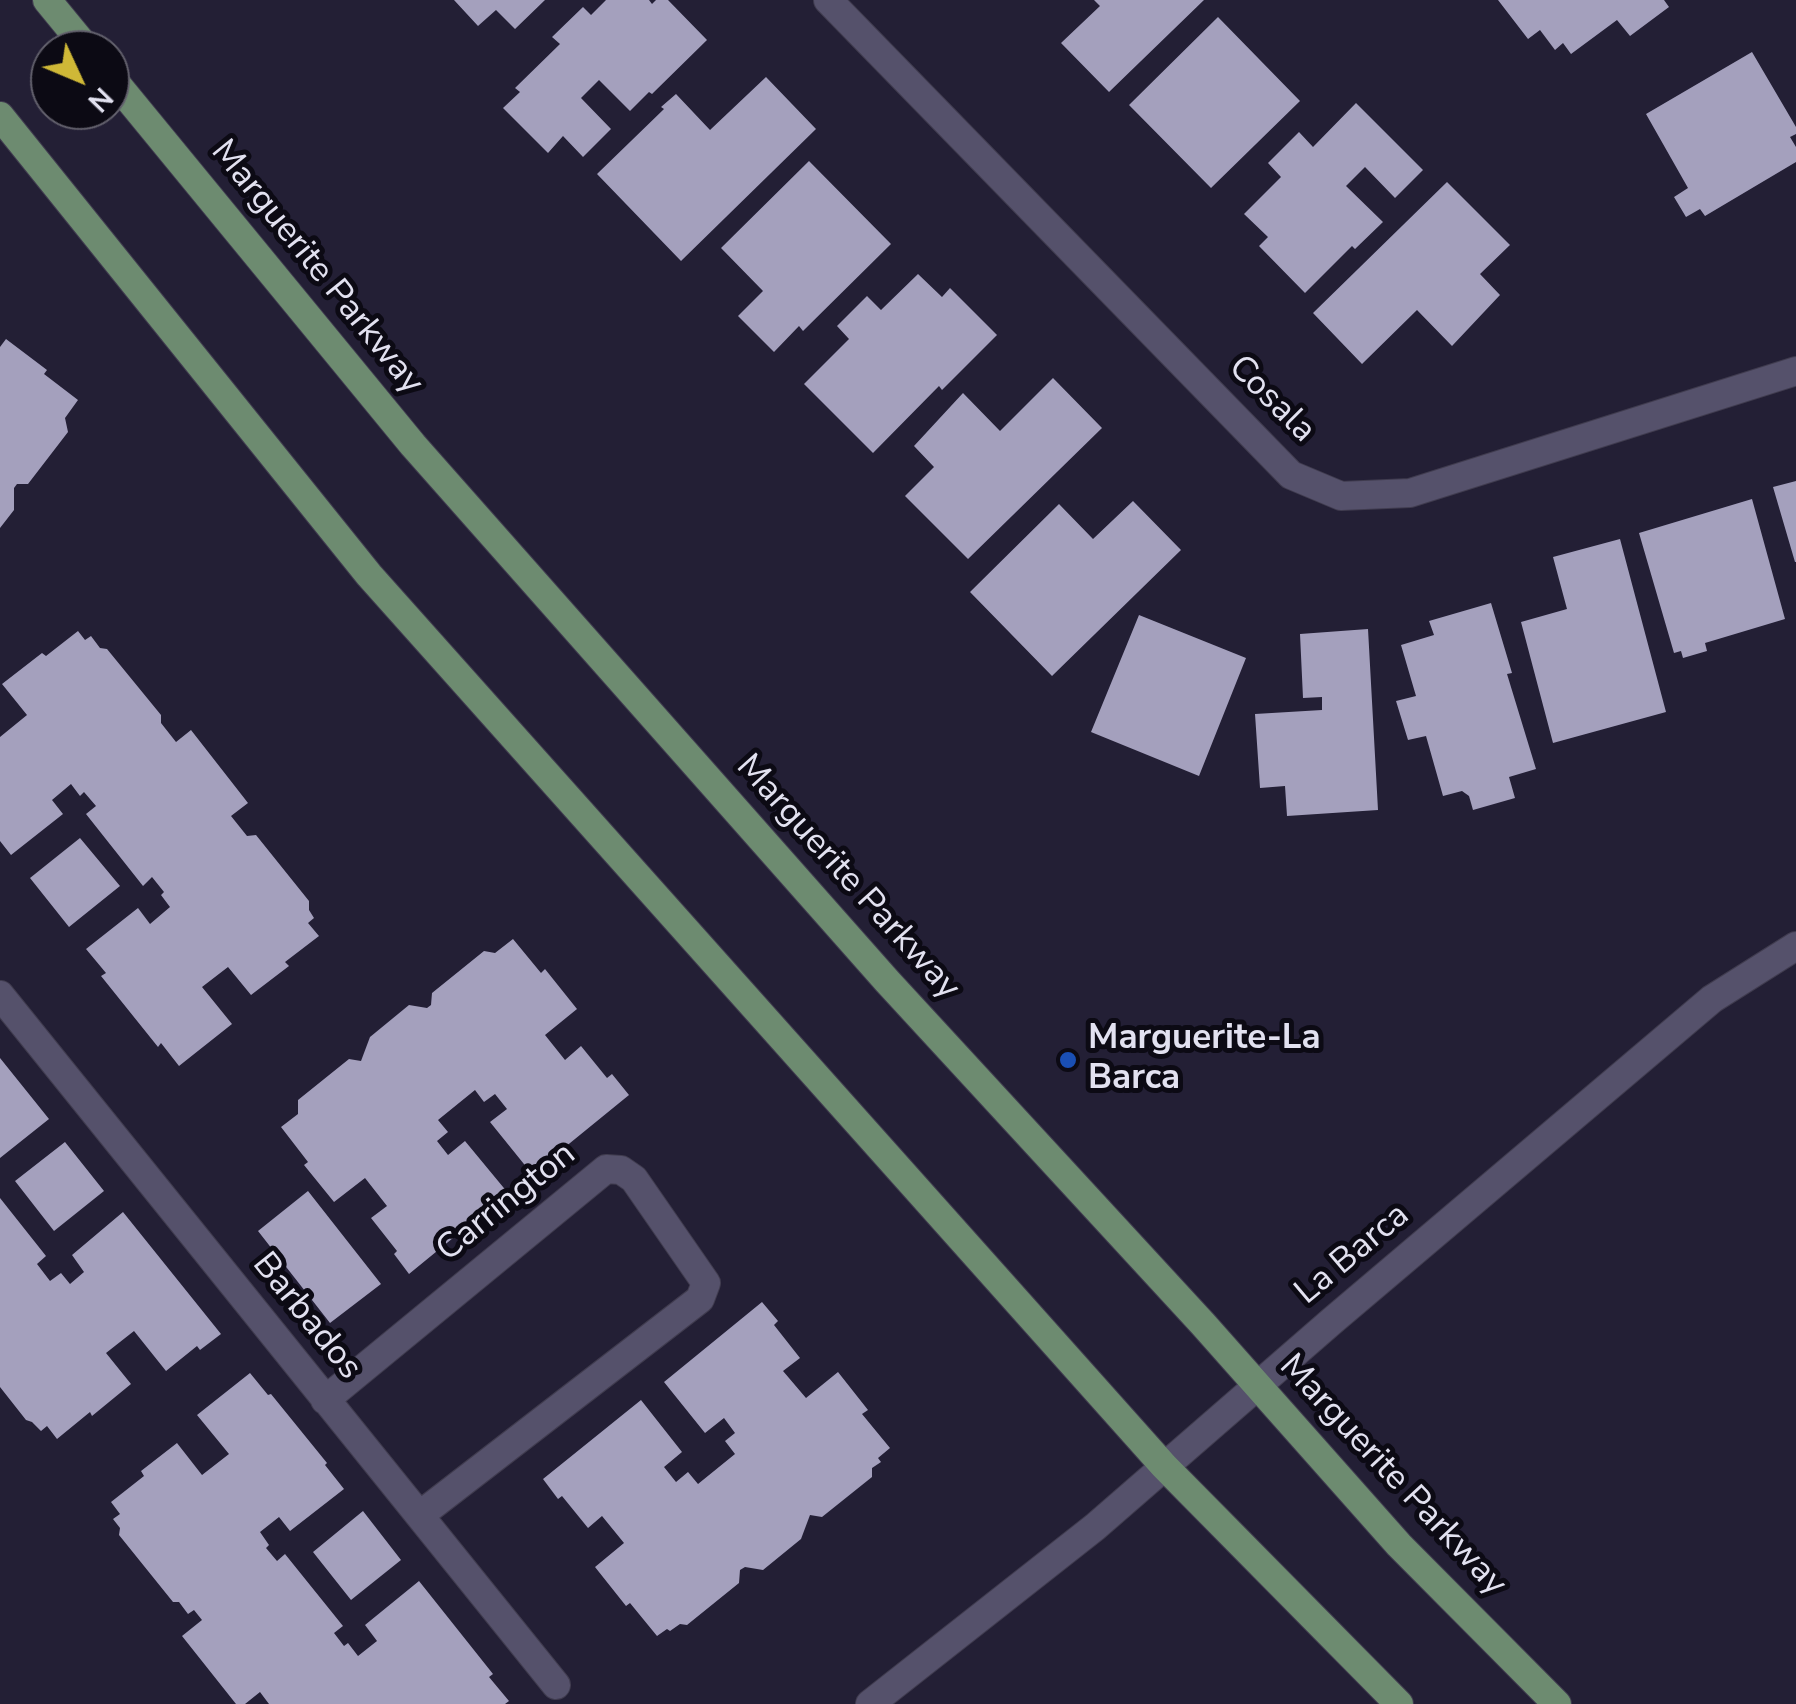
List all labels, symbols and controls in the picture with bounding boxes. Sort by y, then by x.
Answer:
north arrow [30,30,130,130]
text: N [79,79,121,120]
street label: Marguerite Parkway [201,133,431,403]
street label: Cosala [1219,348,1323,452]
street label: Marguerite Parkway [726,747,968,1009]
place label: Marguerite-La Barca [1088,1019,1321,1101]
marker: Marguerite-La Barca [1057,1049,1079,1071]
street label: Carrington [429,1134,585,1272]
street label: La Barca [1288,1195,1418,1315]
street label: Barbados [242,1245,370,1389]
street label: Marguerite Parkway [1269,1347,1515,1605]

